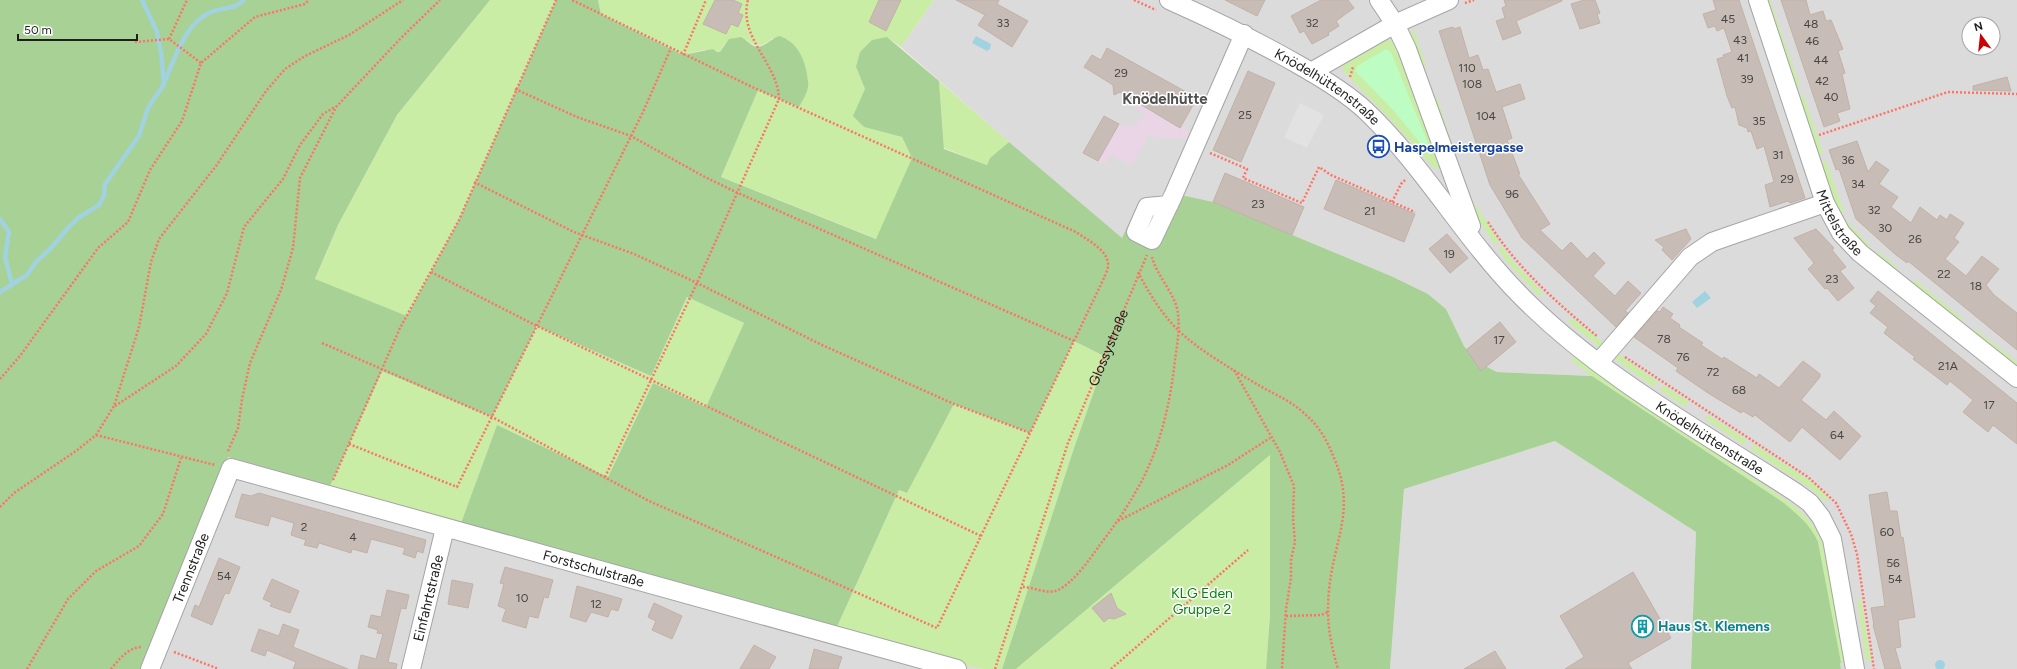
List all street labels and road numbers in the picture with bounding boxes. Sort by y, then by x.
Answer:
street label: Knödelhüttenstraße [1272,45,1384,129]
street label: Mittelstraße [1813,187,1867,259]
street label: Glossystraße [1084,306,1132,388]
street label: Knödelhüttenstraße [1653,397,1767,479]
street label: Trennstraße [169,530,213,606]
street label: Forstschulstraße [541,546,647,591]
street label: Einfahrtstraße [409,553,447,643]

